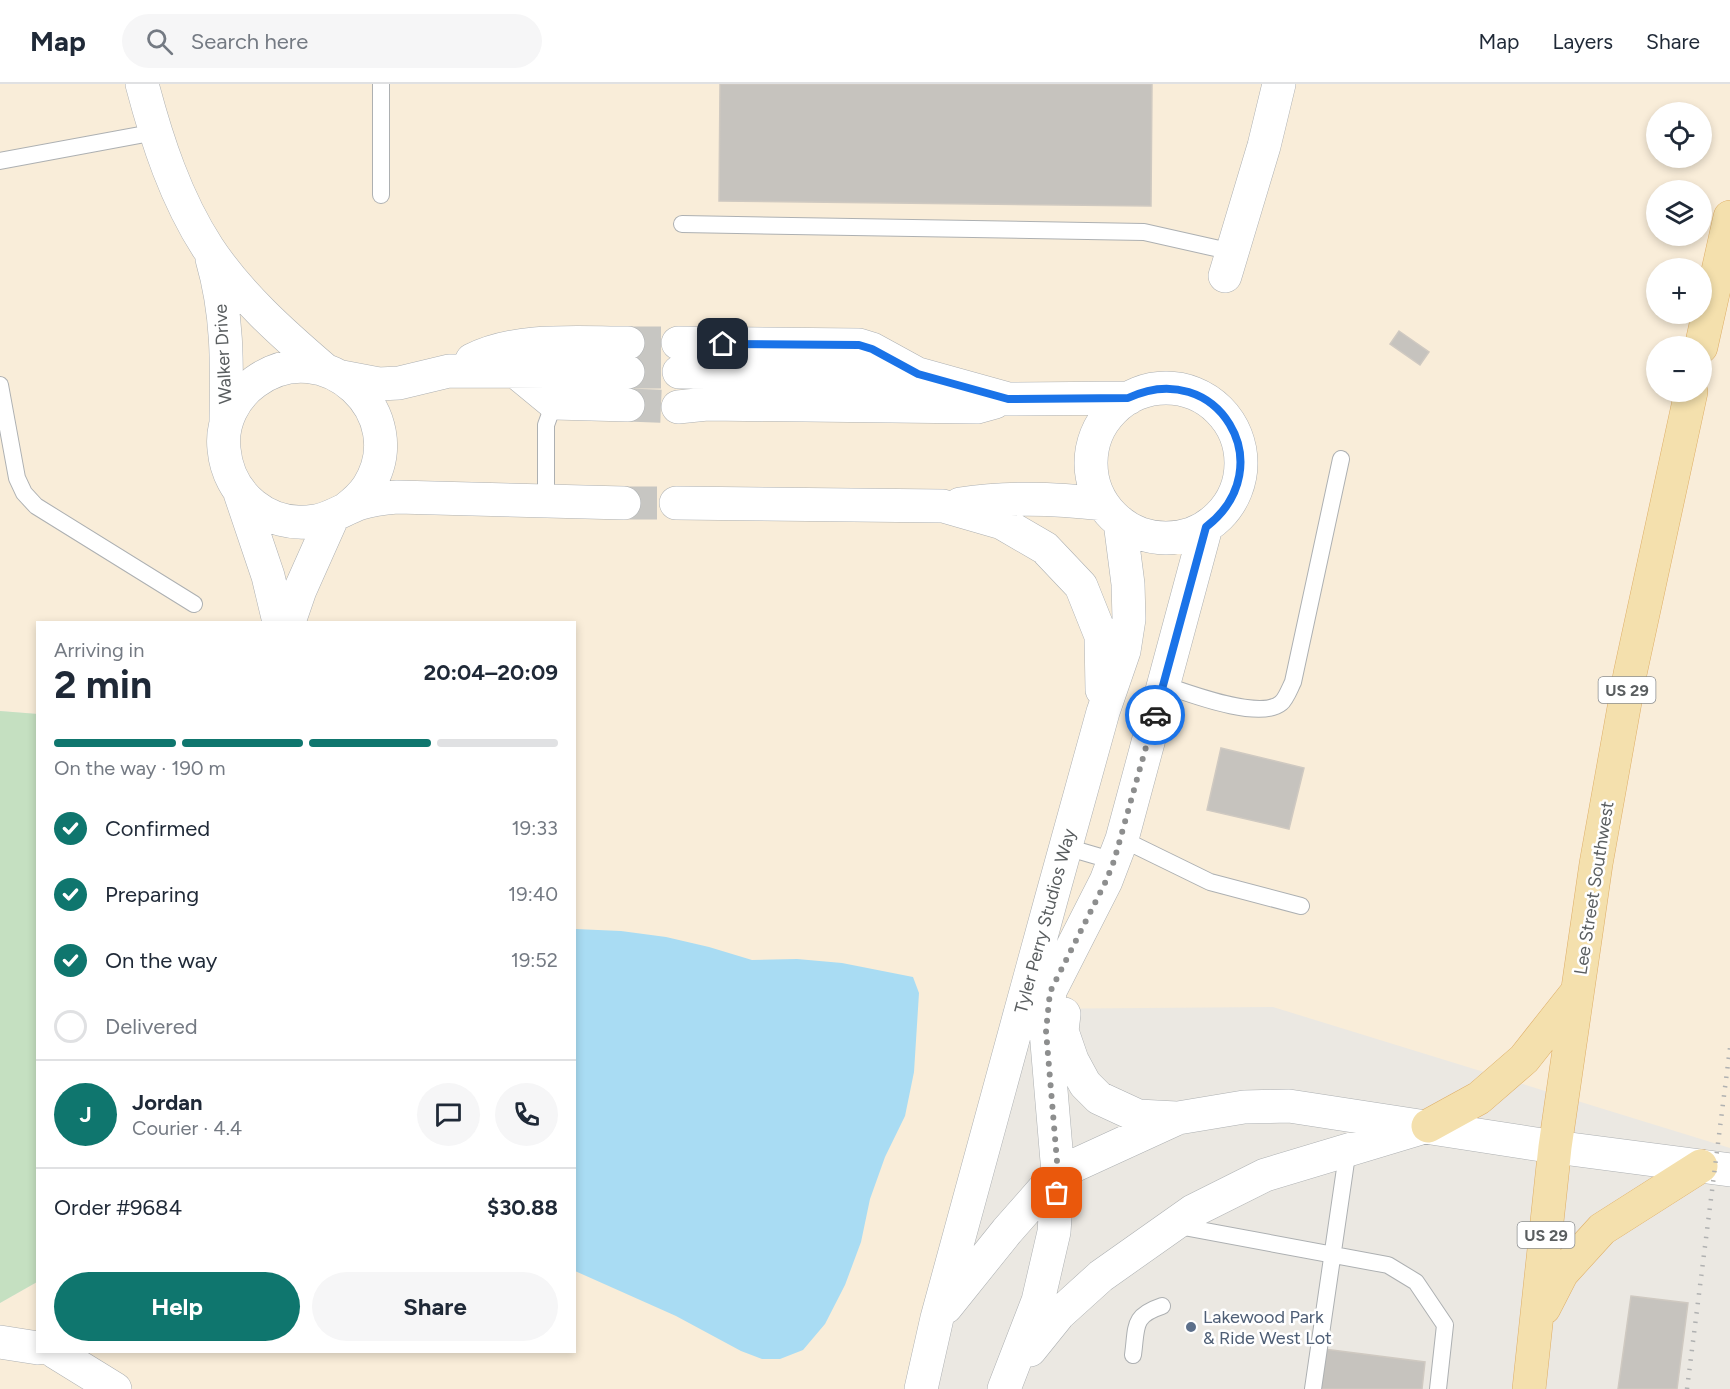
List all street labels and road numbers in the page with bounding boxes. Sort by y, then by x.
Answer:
street label: Walker Drive [209,303,237,405]
road number: US 29 [1598,677,1656,703]
street label: Lee Street Southwest [1569,799,1619,976]
street label: Tyler Perry Studios Way [1010,826,1080,1016]
road number: US 29 [1518,1222,1574,1248]

